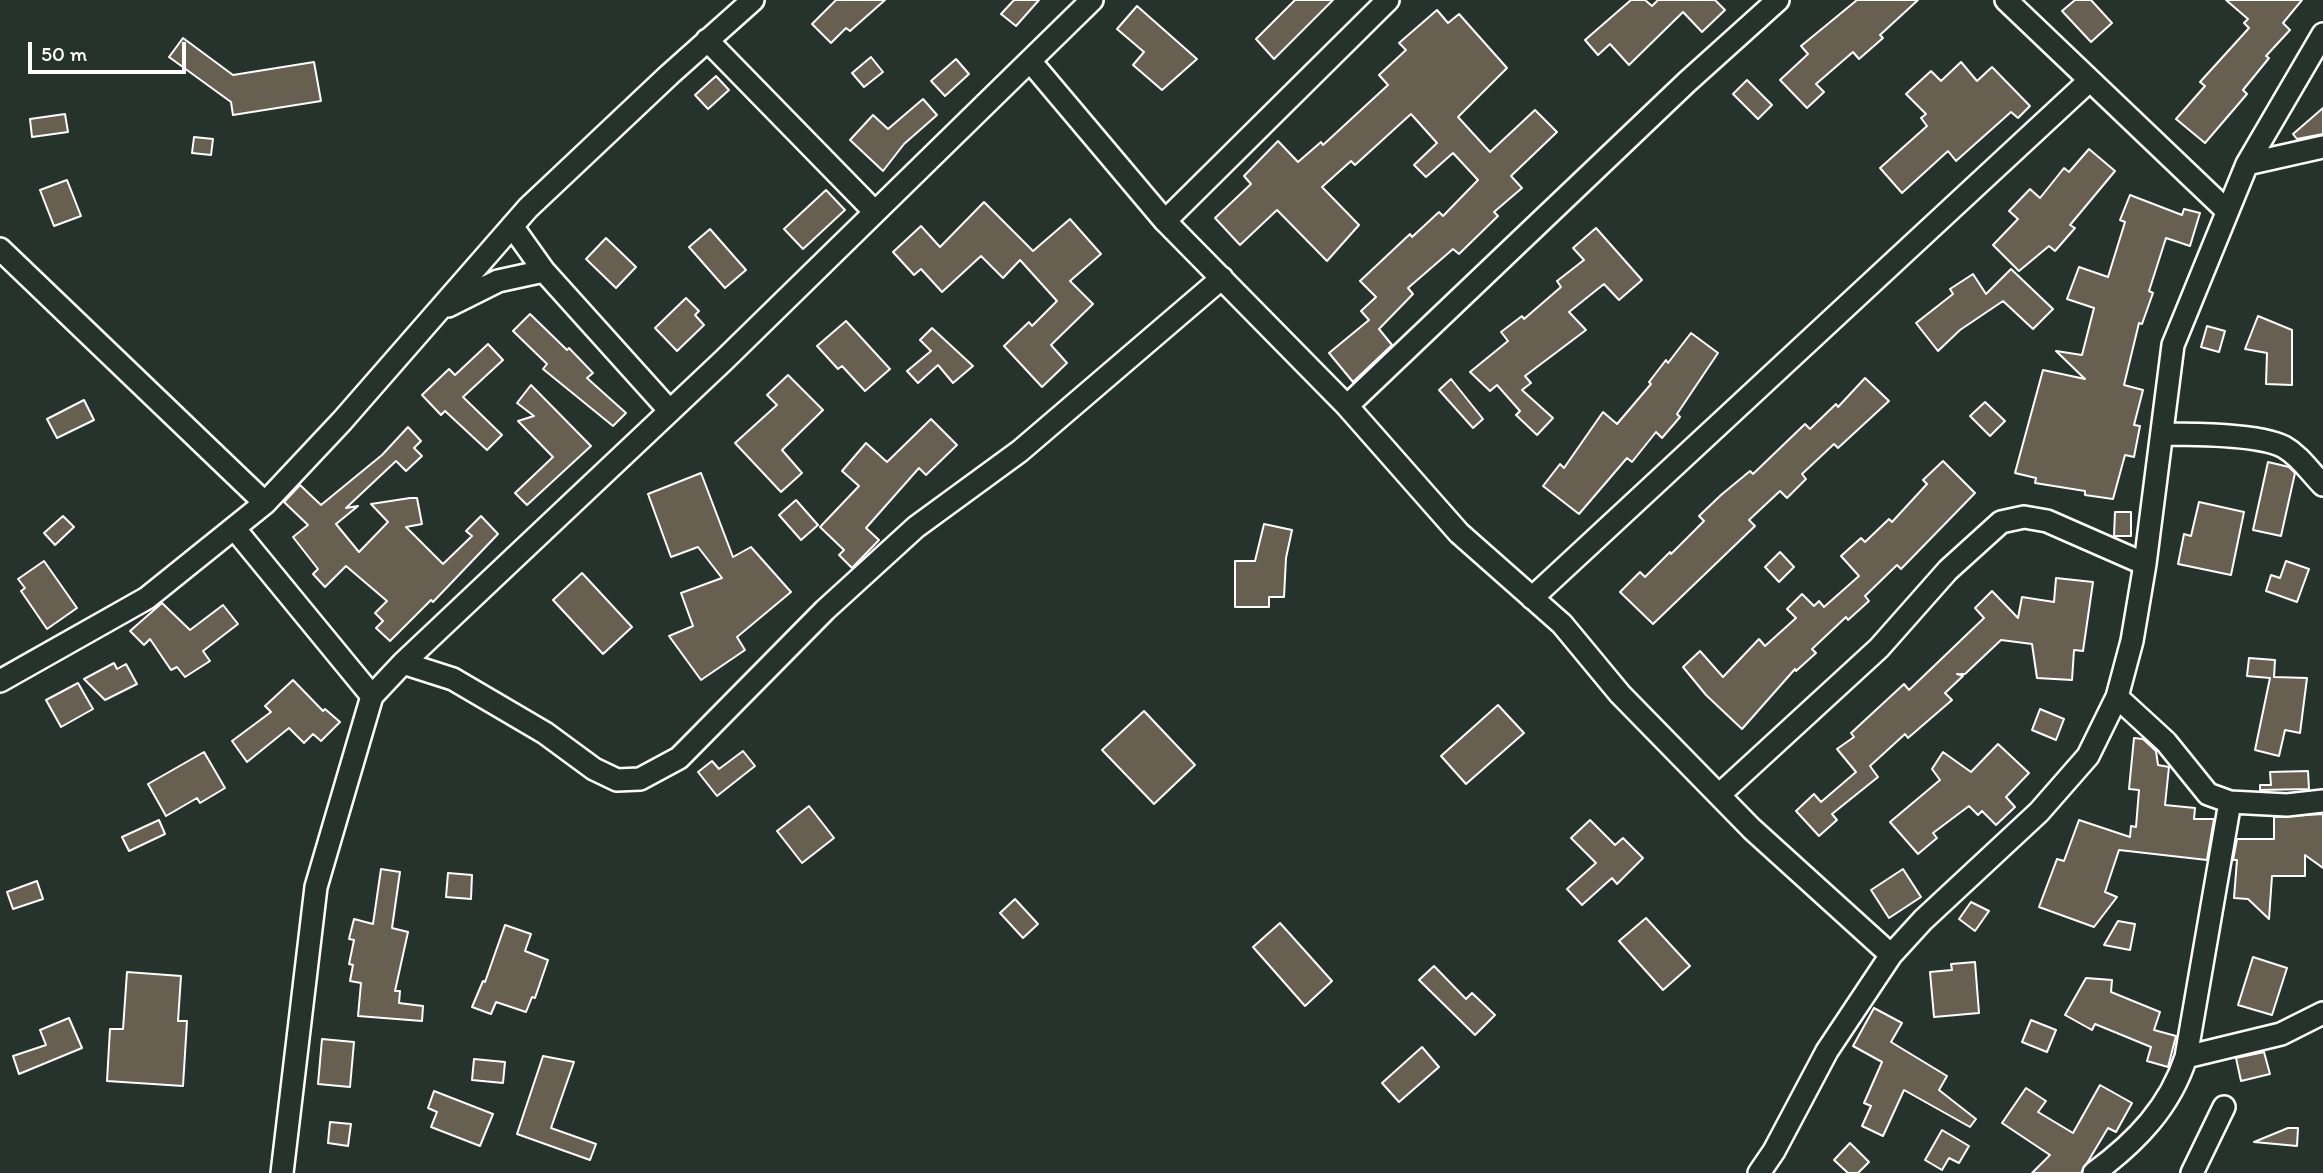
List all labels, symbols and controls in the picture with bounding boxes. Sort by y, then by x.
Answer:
scale bar [32,28,189,72]
text: 50 m [41,41,87,66]

